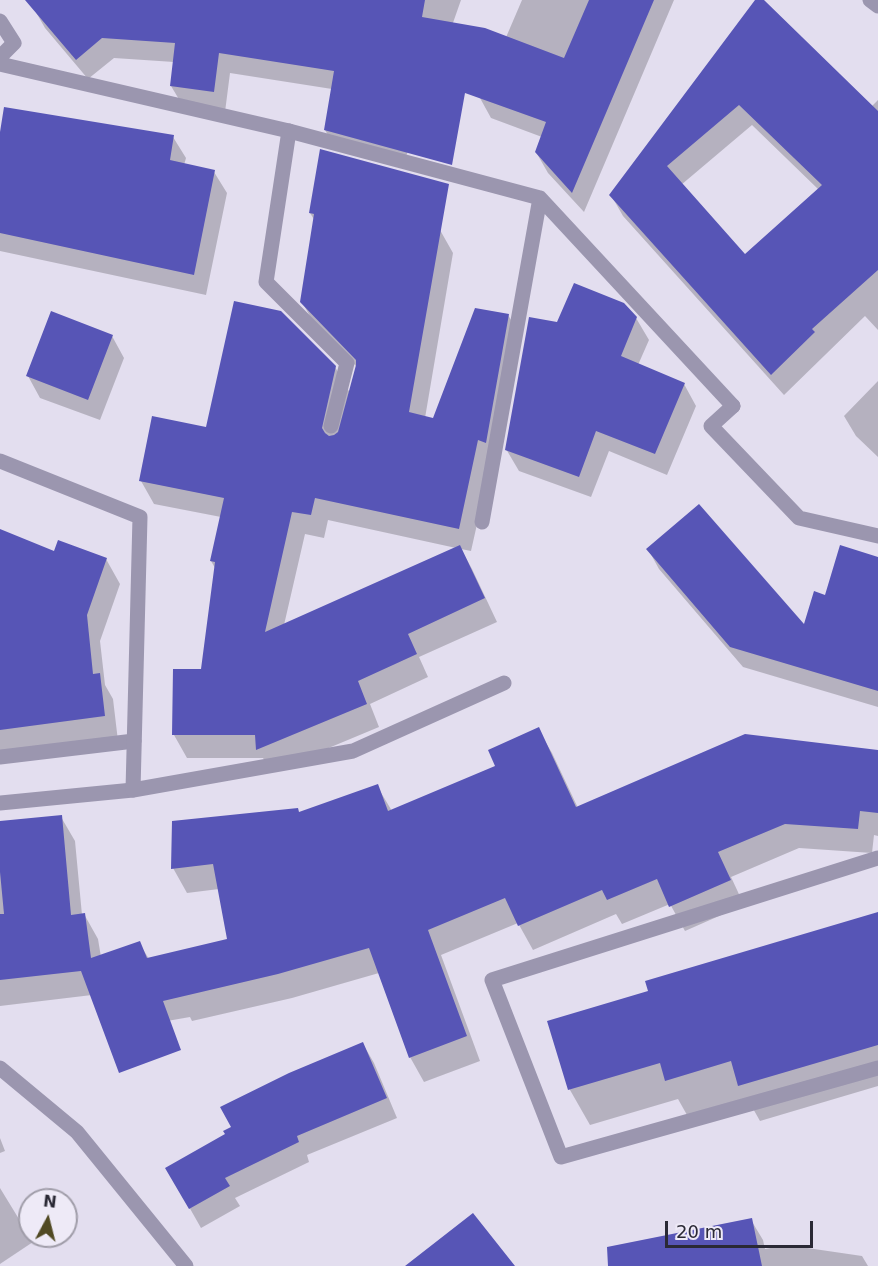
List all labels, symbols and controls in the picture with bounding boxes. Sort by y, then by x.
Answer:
north arrow [18,1188,78,1248]
text: N [42,1191,58,1212]
scale bar [668,1209,816,1247]
text: 20 m [676,1221,722,1242]

